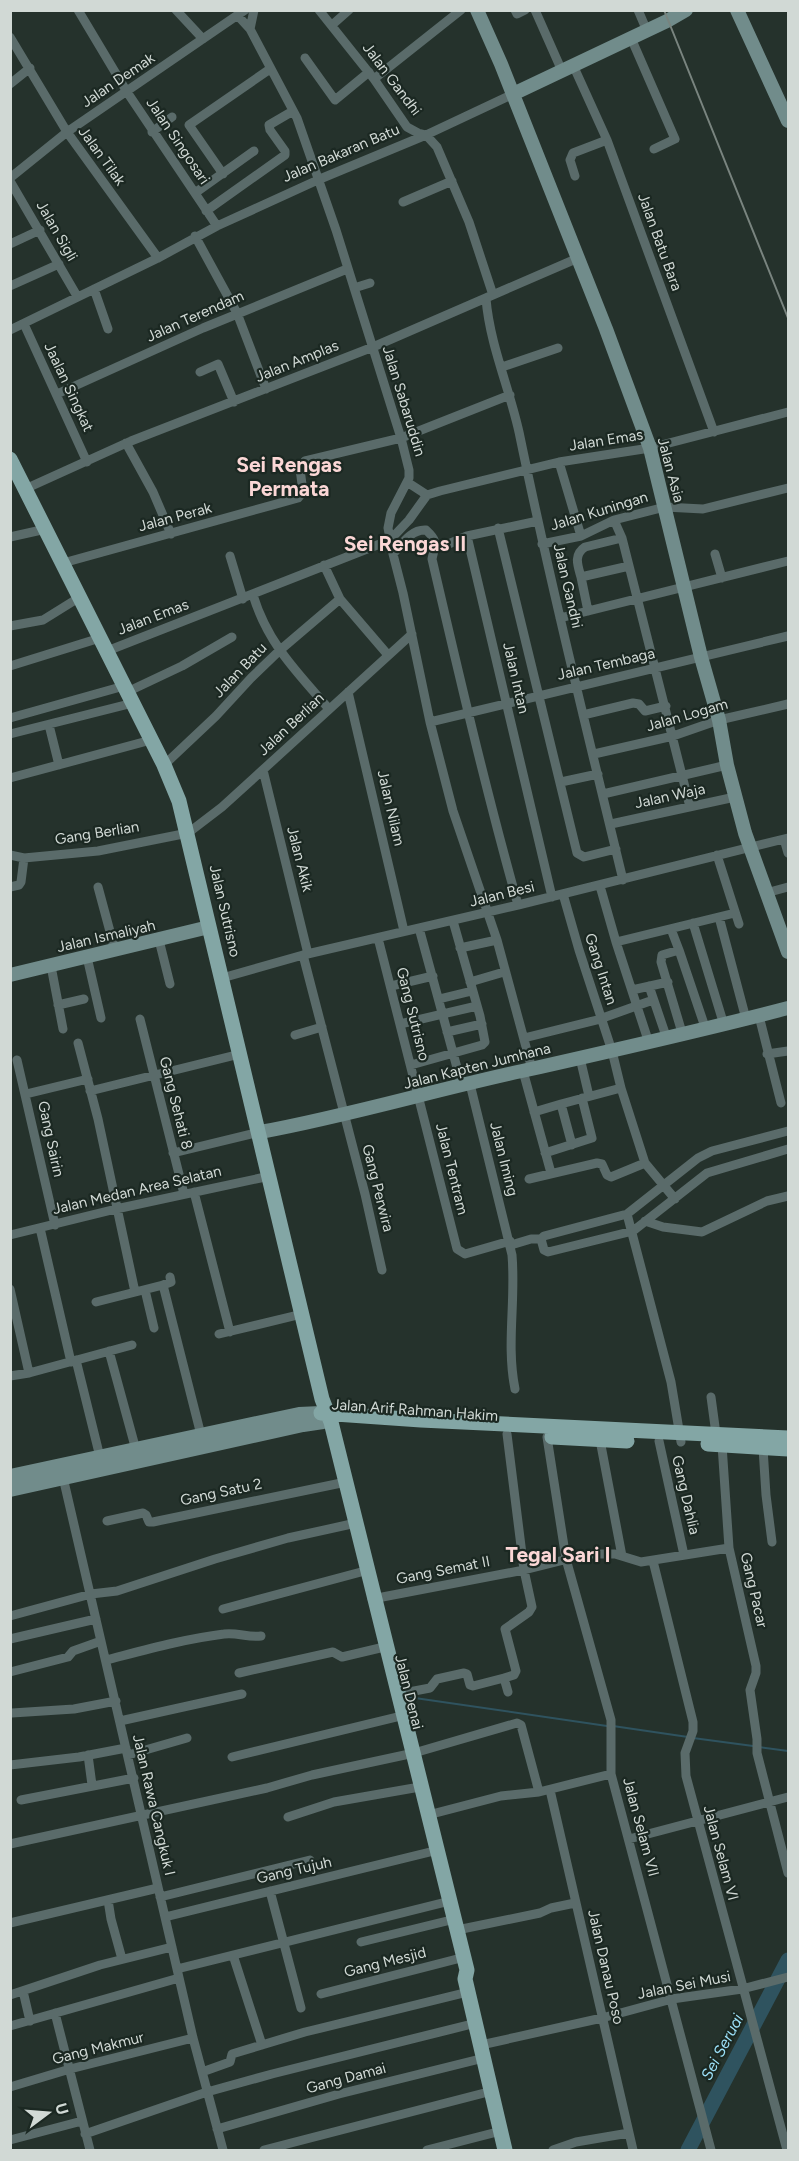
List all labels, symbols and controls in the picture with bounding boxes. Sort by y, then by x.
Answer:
street label: Jalan Gandhi [359,39,425,119]
street label: Jalan Demak [78,48,159,111]
street label: Jalan Singosari [143,94,213,188]
street label: Jalan Bakaran Batu [280,120,402,186]
street label: Jalan Tilak [75,123,130,190]
street label: Jalan Batu Bara [634,191,686,293]
street label: Jalan Sigli [33,198,81,264]
street label: Jalan Terendam [143,286,247,346]
street label: Jalan Amplas [253,336,341,386]
street label: Jaalan Singkat [40,340,98,435]
street label: Jalan Sabaruddin [379,344,429,458]
street label: Jalan Emas [568,425,644,455]
street label: Jalan Asia [654,435,688,505]
district label: Sei Rengas Permata [236,452,342,501]
street label: Jalan Kuningan [548,488,650,534]
street label: Jalan Perak [136,498,214,535]
district label: Sei Rengas II [344,531,466,556]
street label: Jalan Gandhi [550,542,586,630]
street label: Jalan Emas [115,595,191,639]
street label: Jalan Batu [209,639,271,701]
street label: Jalan Intan [499,641,533,715]
street label: Jalan Tembaga [555,644,657,684]
street label: Jalan Berlian [254,689,328,759]
street label: Jalan Logam [644,695,730,735]
street label: Jalan Nilam [374,768,408,848]
street label: Jalan Waja [633,780,707,812]
street label: Gang Berlian [54,817,140,849]
street label: Jalan Akik [283,825,317,894]
street label: Jalan Sutrisno [206,863,244,959]
street label: Jalan Besi [468,877,536,911]
street label: Jalan Ismaliyah [55,916,157,956]
street label: Gang Intan [581,931,621,1007]
street label: Gang Sutrisno [393,965,433,1063]
street label: Jalan Kapten Jumhana [402,1039,552,1093]
street label: Gang Sehati 8 [156,1055,196,1151]
street label: Gang Sairin [34,1099,68,1179]
street label: Jalan Iming [486,1120,522,1198]
street label: Jalan Tentram [432,1121,472,1217]
street label: Gang Perwira [358,1142,398,1234]
street label: Jalan Medan Area Selatan [51,1162,223,1218]
street label: Jalan Arif Rahman Hakim [331,1395,499,1425]
street label: Gang Dahlia [668,1454,704,1536]
street label: Gang Satu 2 [179,1475,263,1509]
district label: Tegal Sari I [506,1542,610,1567]
street label: Gang Pacar [737,1550,771,1630]
street label: Gang Semat II [395,1552,491,1588]
street label: Jalan Denai [391,1653,427,1731]
street label: Jalan Rawa Cangkuk I [129,1733,179,1877]
street label: Jalan Selam VII [619,1776,663,1878]
street label: Jalan Selam VI [700,1803,742,1903]
street label: Gang Tujuh [255,1853,333,1887]
street label: Jalan Danau Poso [584,1908,628,2027]
street label: Gang Mesjid [342,1943,428,1981]
street label: Jalan Sei Musi [636,1967,732,2003]
water label: Sei Seruai [697,2010,747,2083]
street label: Gang Makmur [50,2028,146,2068]
street label: Gang Damai [304,2059,388,2097]
north arrow [18,2083,78,2143]
text: U [51,2101,73,2117]

